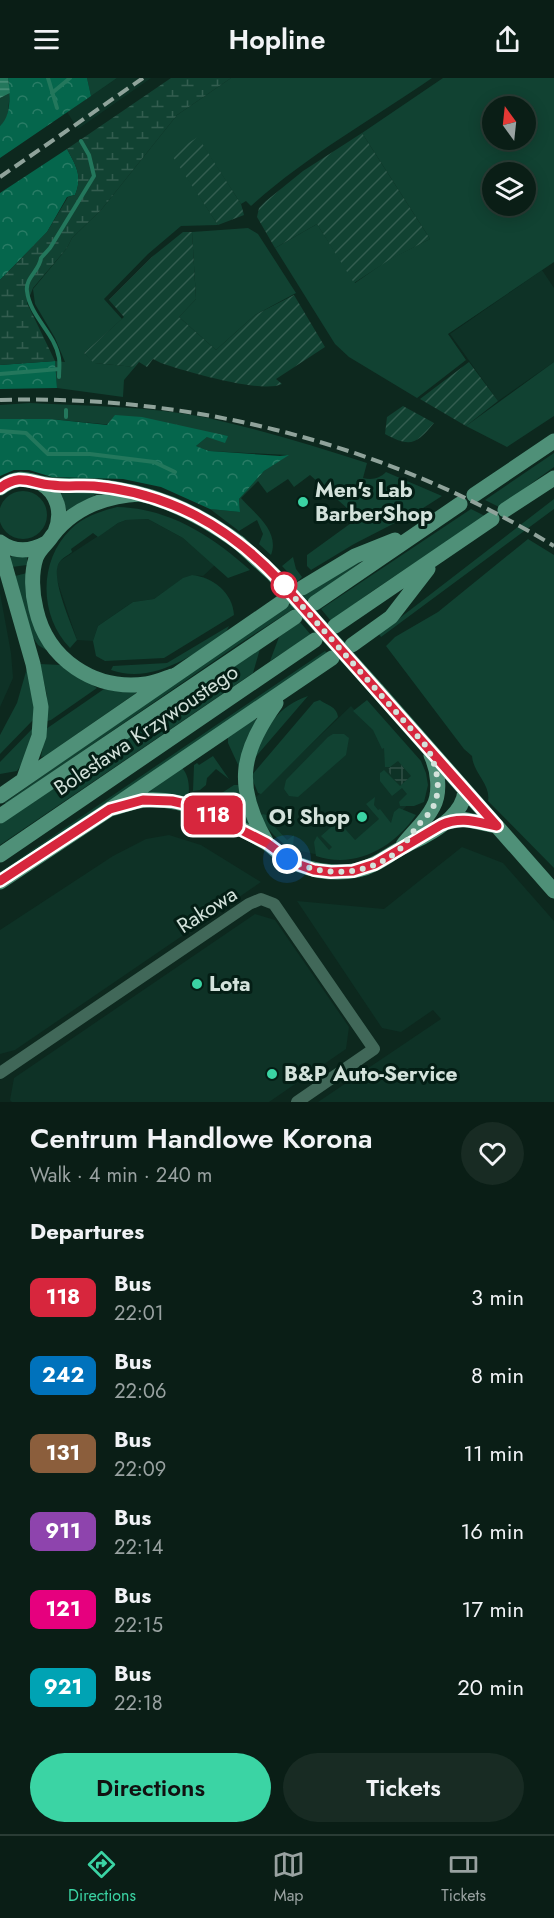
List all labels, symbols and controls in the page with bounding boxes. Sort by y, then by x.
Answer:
text: Hopline [229,20,325,59]
icon: menu [30,23,63,56]
icon: share [491,23,524,56]
north arrow [482,96,536,150]
map controls [482,96,536,216]
button: layers [482,162,536,216]
place label: Men's Lab BarberShop [315,475,433,529]
marker: Men's Lab BarberShop [296,495,310,509]
unlabelled marker [271,572,297,598]
street label: Bolesława Krzywoustego [48,657,244,803]
line badge: 118 [178,796,248,834]
text: 118 [196,800,230,830]
place label: O! Shop [269,802,350,832]
marker: O! Shop [355,810,369,824]
your location [272,844,302,874]
street label: Rakowa [171,879,243,941]
place label: Lota [209,969,250,999]
marker: Lota [190,977,204,991]
place label: B&P Auto-Service [284,1059,458,1089]
marker: B&P Auto-Service [265,1067,279,1081]
text: Centrum Handlowe Korona [30,1118,373,1159]
button: heart [461,1122,524,1185]
text: Walk · 4 min · 240 m [30,1161,212,1190]
text: Departures [30,1215,144,1247]
text: Bus [114,1267,151,1299]
text: 3 min [471,1281,524,1313]
text: 118 [46,1282,80,1312]
text: 22:01 [114,1299,164,1328]
text: Bus [114,1345,152,1377]
text: 8 min [471,1359,524,1391]
text: 242 [42,1360,84,1390]
text: 22:06 [114,1377,167,1406]
text: Bus [114,1423,151,1455]
text: 11 min [463,1437,524,1469]
text: 131 [46,1438,80,1468]
text: 22:09 [114,1455,166,1484]
text: Bus [114,1501,151,1533]
text: 16 min [460,1515,524,1547]
text: 911 [45,1516,81,1546]
text: 22:14 [114,1533,163,1562]
text: Bus [114,1579,151,1611]
text: 17 min [462,1593,524,1625]
text: 121 [45,1594,81,1624]
text: 22:15 [114,1611,163,1640]
text: Bus [114,1657,151,1689]
text: 20 min [457,1671,524,1703]
text: 921 [44,1672,82,1702]
text: 22:18 [114,1689,163,1718]
button: Directions [30,1753,271,1822]
button: Tickets [283,1753,524,1822]
tab: Directions [68,1848,136,1907]
tab: Map [272,1848,305,1907]
tab: Tickets [441,1848,486,1907]

